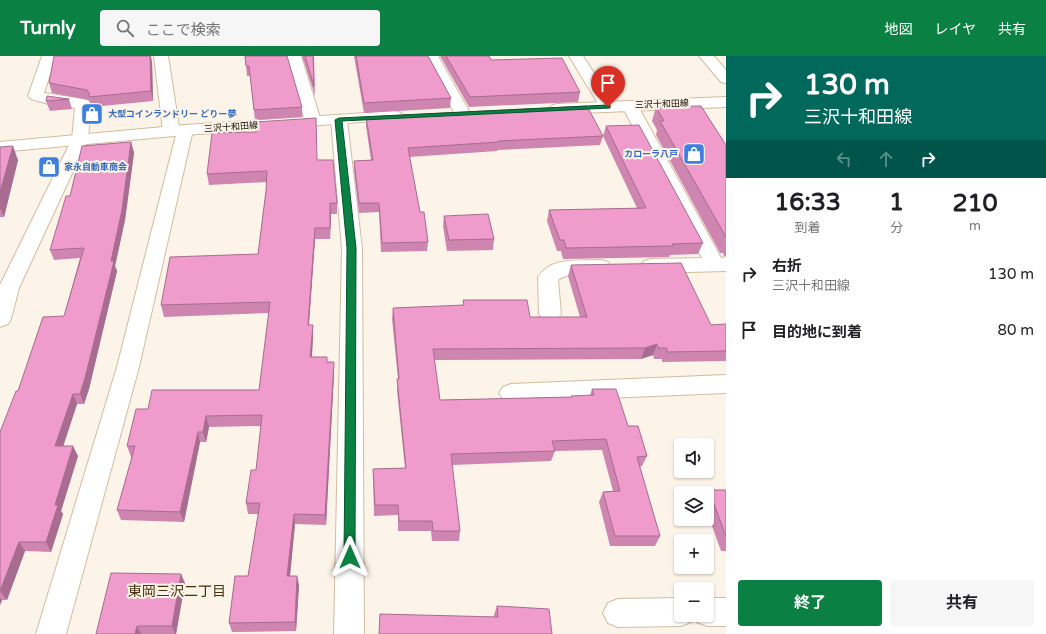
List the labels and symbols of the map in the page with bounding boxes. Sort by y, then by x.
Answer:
pin [591,66,625,107]
street label: 三沢十和田線 [635,98,690,111]
shop icon: 大型コインランドリー どりー夢 [79,101,105,127]
place label: 大型コインランドリー どりー夢 [108,109,236,120]
street label: 三沢十和田線 [204,120,259,135]
shop icon: カローラ八戸 [681,141,707,167]
place label: カローラ八戸 [624,149,678,160]
shop icon: 家永自動車商会 [36,154,62,180]
place label: 家永自動車商会 [64,162,127,173]
position arrow [329,536,371,578]
district label: 東岡三沢二丁目 [128,583,226,600]

